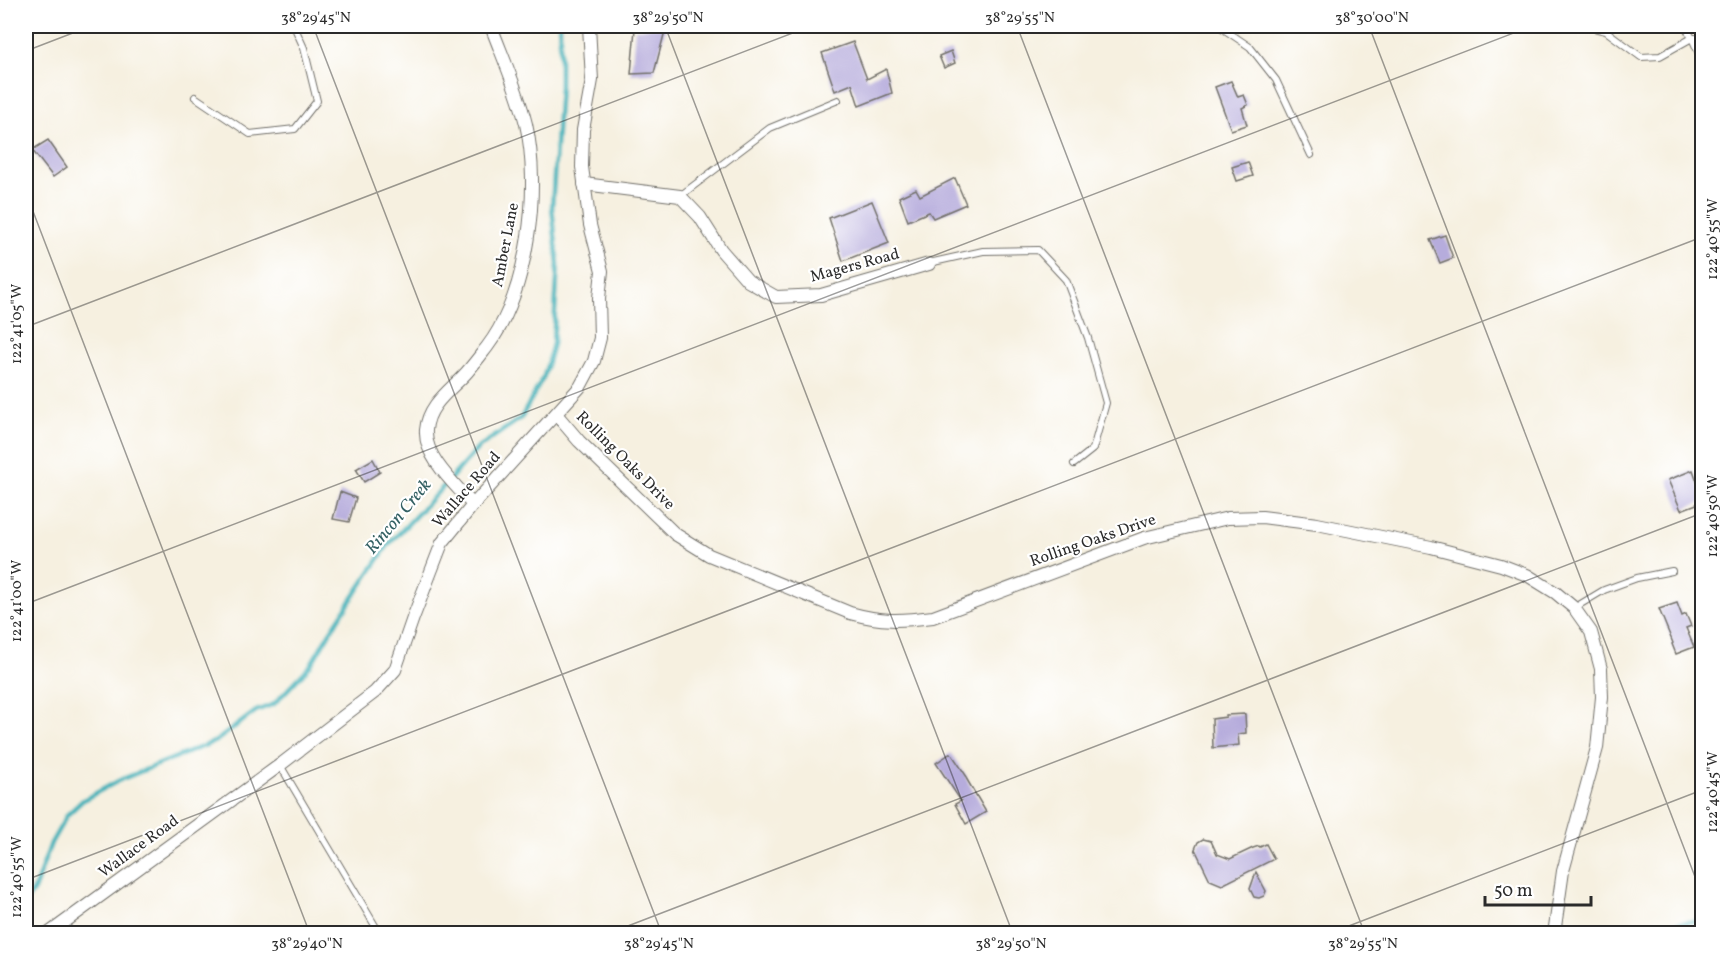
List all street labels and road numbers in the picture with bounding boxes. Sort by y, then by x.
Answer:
street label: Amber Lane [487,201,525,289]
street label: Magers Road [808,244,902,288]
street label: Rolling Oaks Drive [571,407,679,515]
street label: Wallace Road [428,447,506,533]
street label: Rolling Oaks Drive [1027,509,1159,573]
street label: Wallace Road [94,810,184,884]

